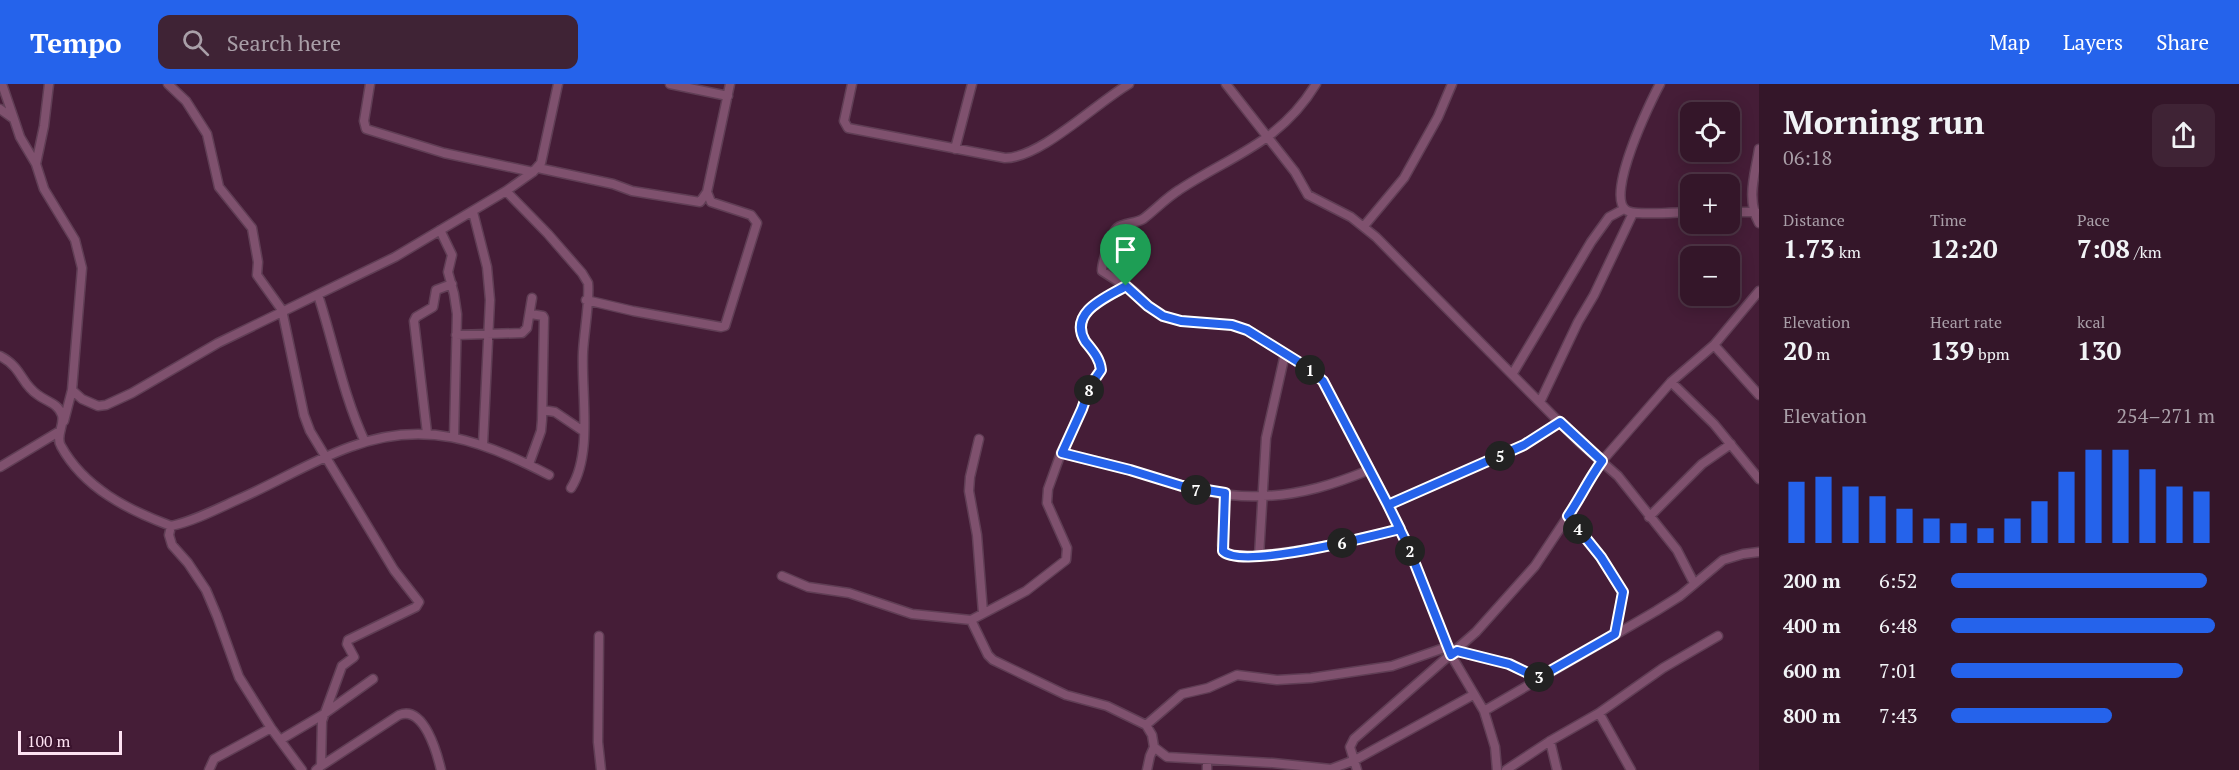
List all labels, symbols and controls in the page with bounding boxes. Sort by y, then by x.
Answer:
search box [158,15,578,69]
text: Tempo [30,24,122,61]
icon: search [179,26,212,59]
text: Search here [227,28,341,57]
text: Map [1989,28,2030,56]
text: Layers [2063,28,2123,56]
text: Share [2156,28,2209,56]
text: Morning run [1783,100,1985,143]
map controls [1680,102,1740,306]
button: locate [1680,102,1740,162]
button: share [2152,104,2215,167]
text: 06:18 [1783,144,1832,171]
button: + [1680,174,1740,234]
text: Distance [1783,209,1845,231]
text: Time [1930,209,1967,231]
text: Pace [2077,209,2110,231]
pin [1100,224,1151,286]
text: 1.73 [1783,231,1835,265]
text: 12:20 [1930,231,1998,265]
text: 7:08 [2077,231,2130,265]
icon: arrive [1109,233,1142,266]
text: km [1835,241,1861,263]
text: /km [2130,241,2161,263]
button: − [1680,246,1740,306]
text: Elevation [1783,311,1850,333]
text: Heart rate [1930,311,2002,333]
text: kcal [2077,311,2105,333]
text: 20 [1783,333,1812,367]
text: 139 [1930,333,1974,367]
text: 130 [2077,333,2121,367]
text: m [1812,343,1830,365]
text: bpm [1974,343,2010,365]
pin: 1 [1295,355,1325,385]
text: 1 [1305,359,1315,381]
pin: 8 [1074,375,1104,405]
text: 8 [1084,379,1094,401]
text: Elevation [1783,402,1867,429]
text: 254–271 m [2116,402,2215,429]
pin: 5 [1485,441,1515,471]
text: 5 [1495,445,1505,467]
pin: 7 [1181,475,1211,505]
text: 7 [1191,479,1201,501]
pin: 4 [1563,514,1593,544]
text: 4 [1573,518,1583,540]
pin: 6 [1327,528,1357,558]
text: 6 [1337,532,1347,554]
pin: 2 [1395,536,1425,566]
text: 2 [1405,540,1415,562]
text: 200 m [1783,567,1841,594]
text: 6:52 [1879,567,1918,594]
text: 400 m [1783,612,1841,639]
text: 6:48 [1879,612,1918,639]
text: 600 m [1783,657,1841,684]
text: 7:01 [1879,657,1918,684]
pin: 3 [1524,662,1554,692]
text: 3 [1534,666,1544,688]
text: 800 m [1783,702,1841,729]
text: 7:43 [1879,702,1918,729]
scale bar [18,728,122,756]
text: 100 m [27,730,70,752]

